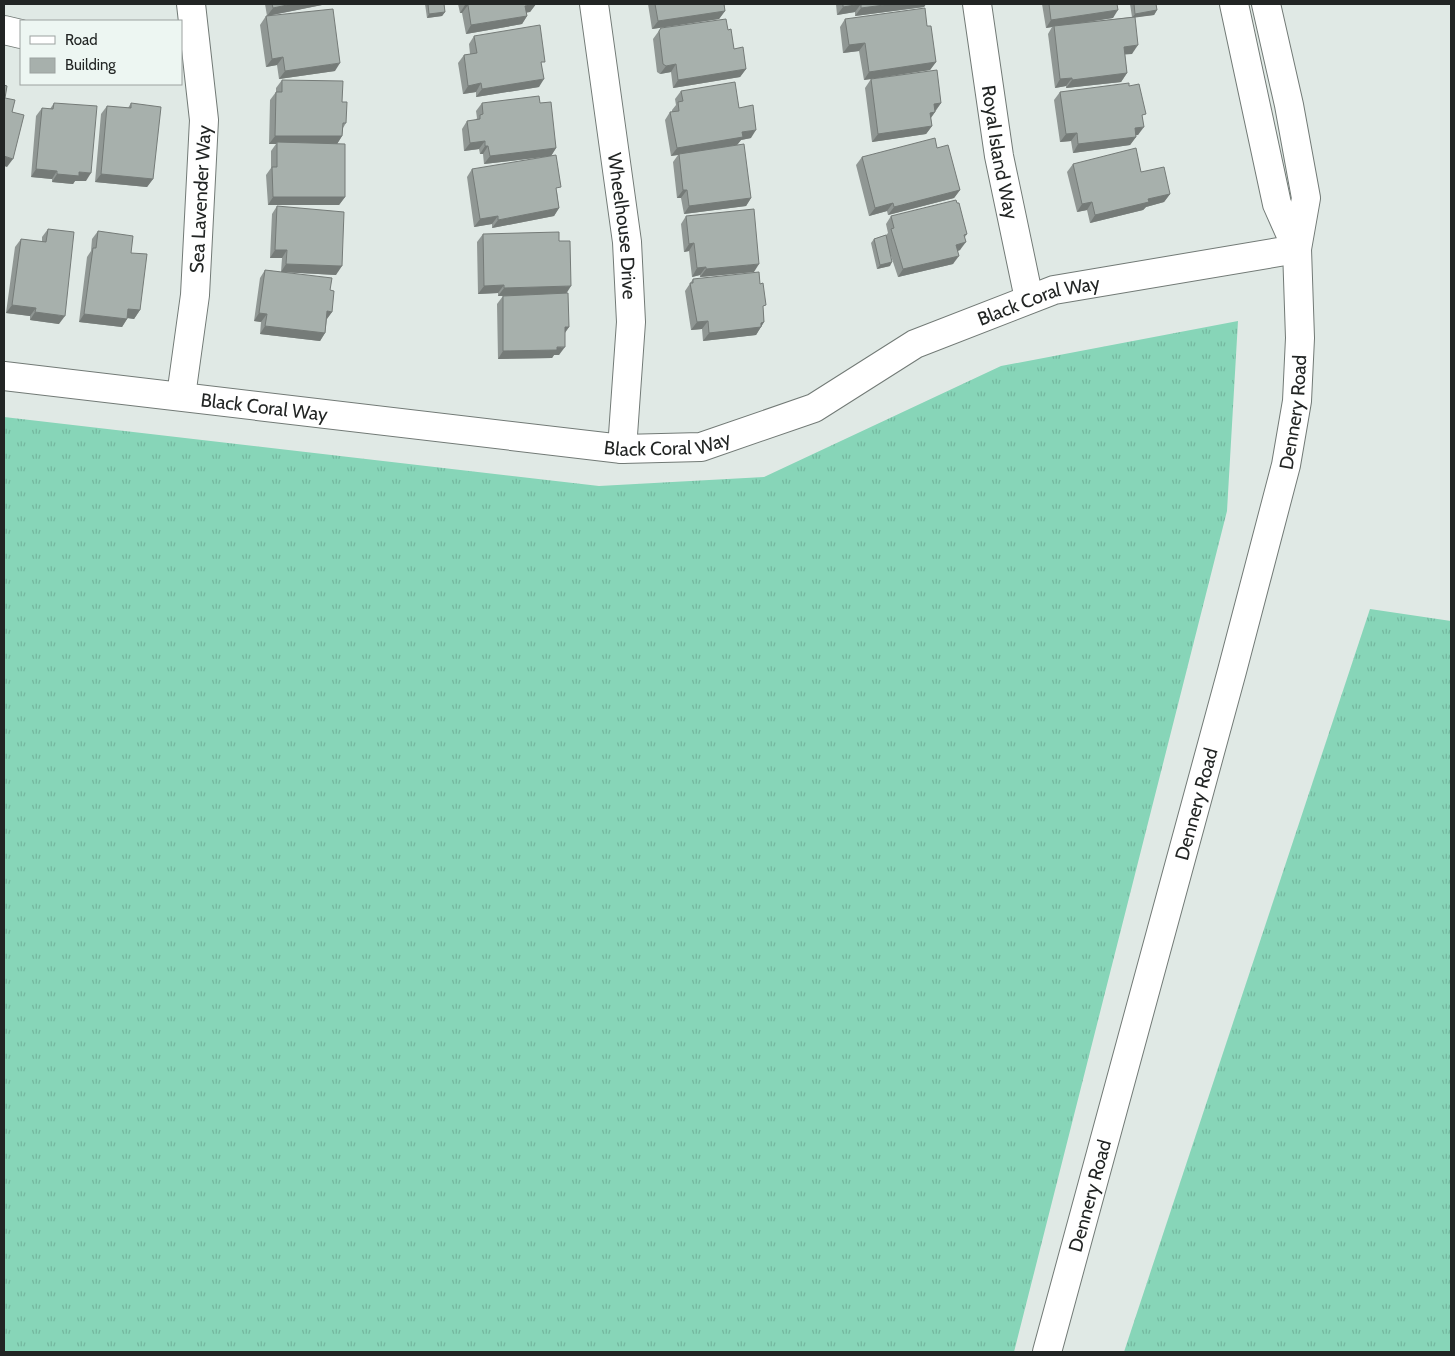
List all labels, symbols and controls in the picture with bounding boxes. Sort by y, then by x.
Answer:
legend [20,20,182,85]
text: Road [65,31,98,49]
text: Building [65,56,116,74]
street label: Royal Island Way [977,84,1023,222]
street label: Sea Lavender Way [185,124,216,274]
street label: Wheelhouse Drive [603,151,641,300]
street label: Black Coral Way [974,271,1102,331]
street label: Dennery Road [1274,354,1311,471]
street label: Black Coral Way [199,388,329,426]
street label: Black Coral Way [603,427,734,461]
street label: Dennery Road [1170,745,1223,863]
street label: Dennery Road [1064,1137,1116,1255]

